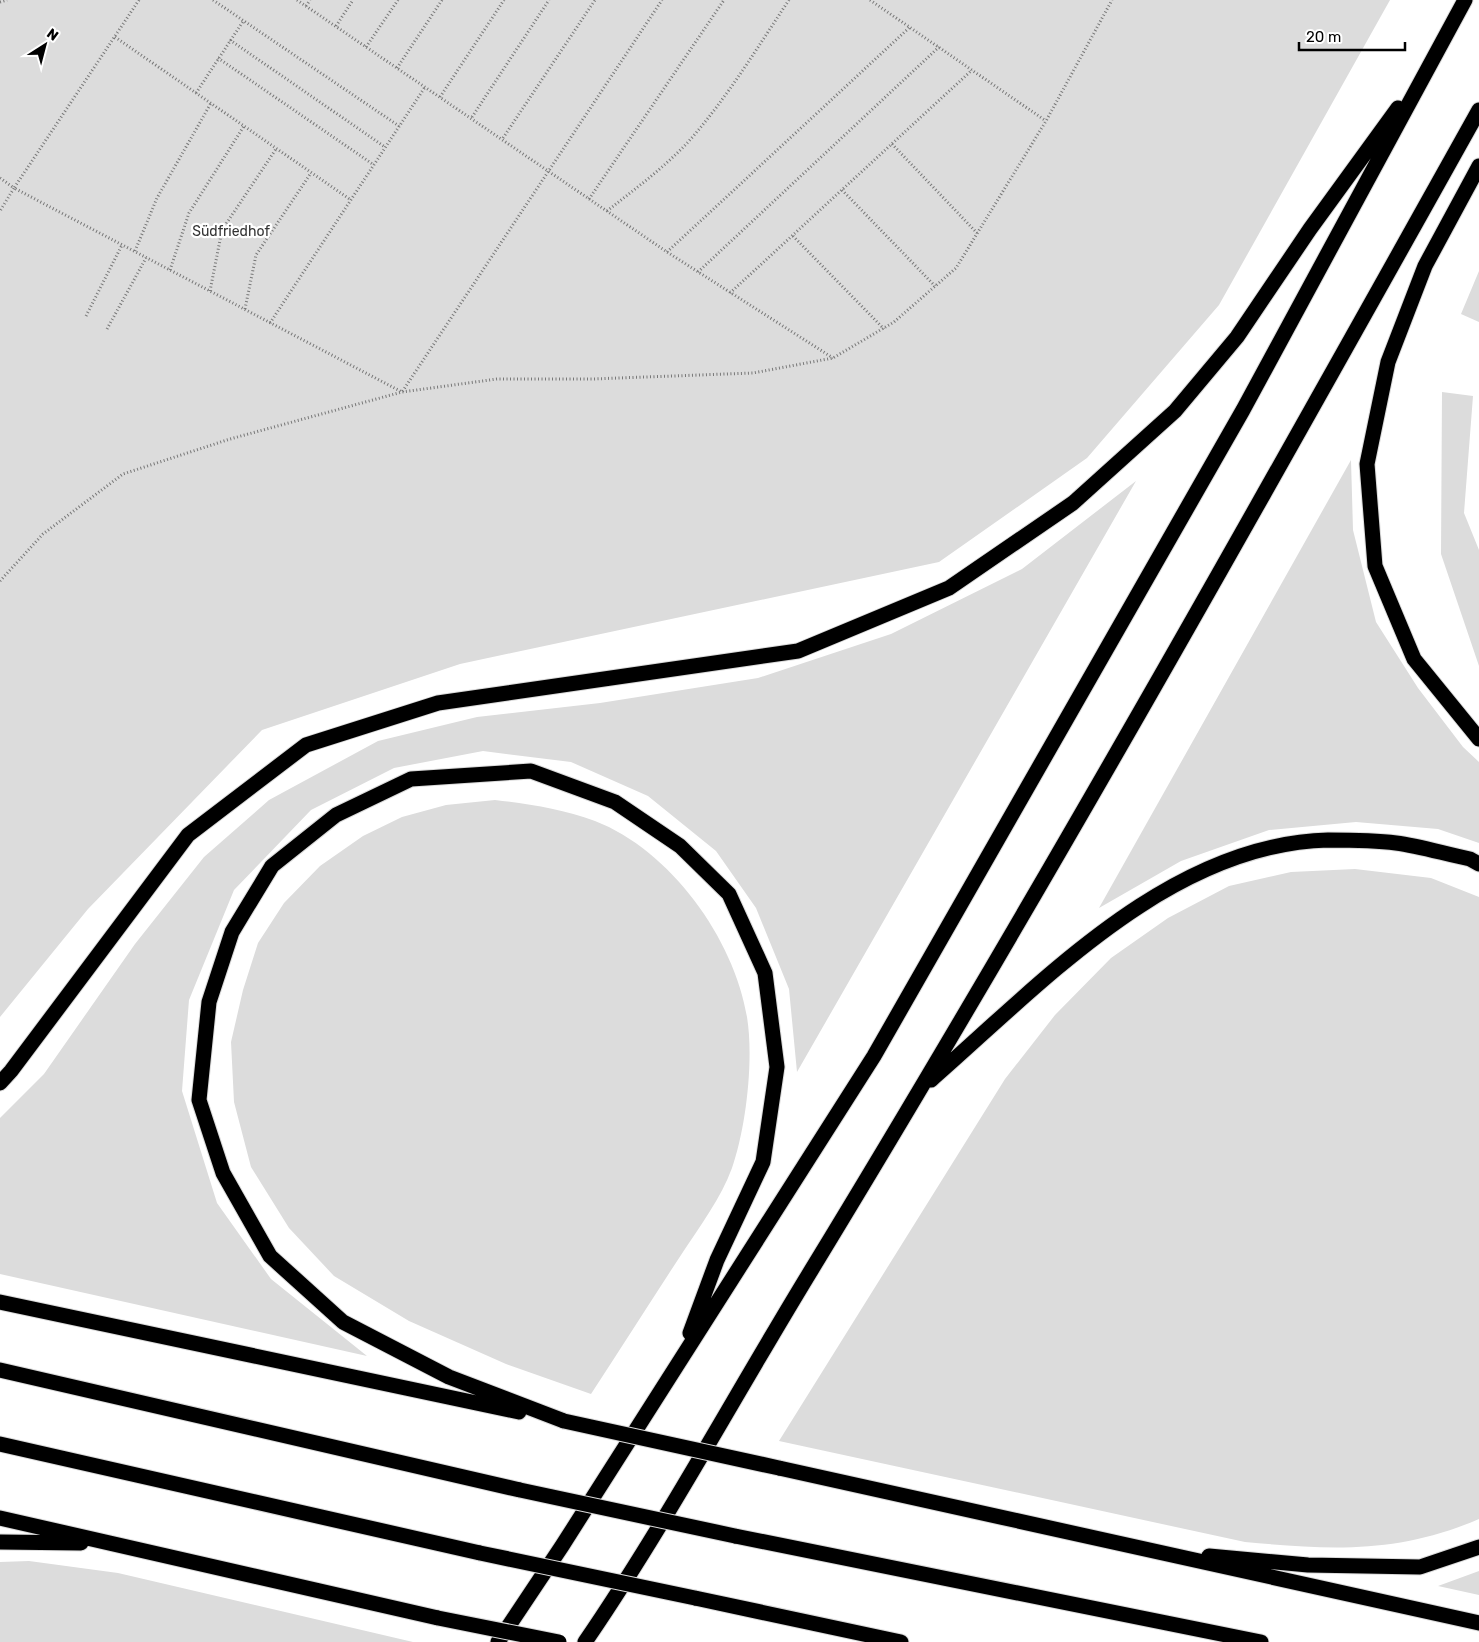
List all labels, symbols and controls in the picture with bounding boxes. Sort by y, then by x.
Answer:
north arrow [20,20,70,70]
scale bar [1299,20,1405,52]
text: N [43,25,61,45]
text: 20 m [1306,28,1341,46]
park label: Südfriedhof [192,223,270,240]

